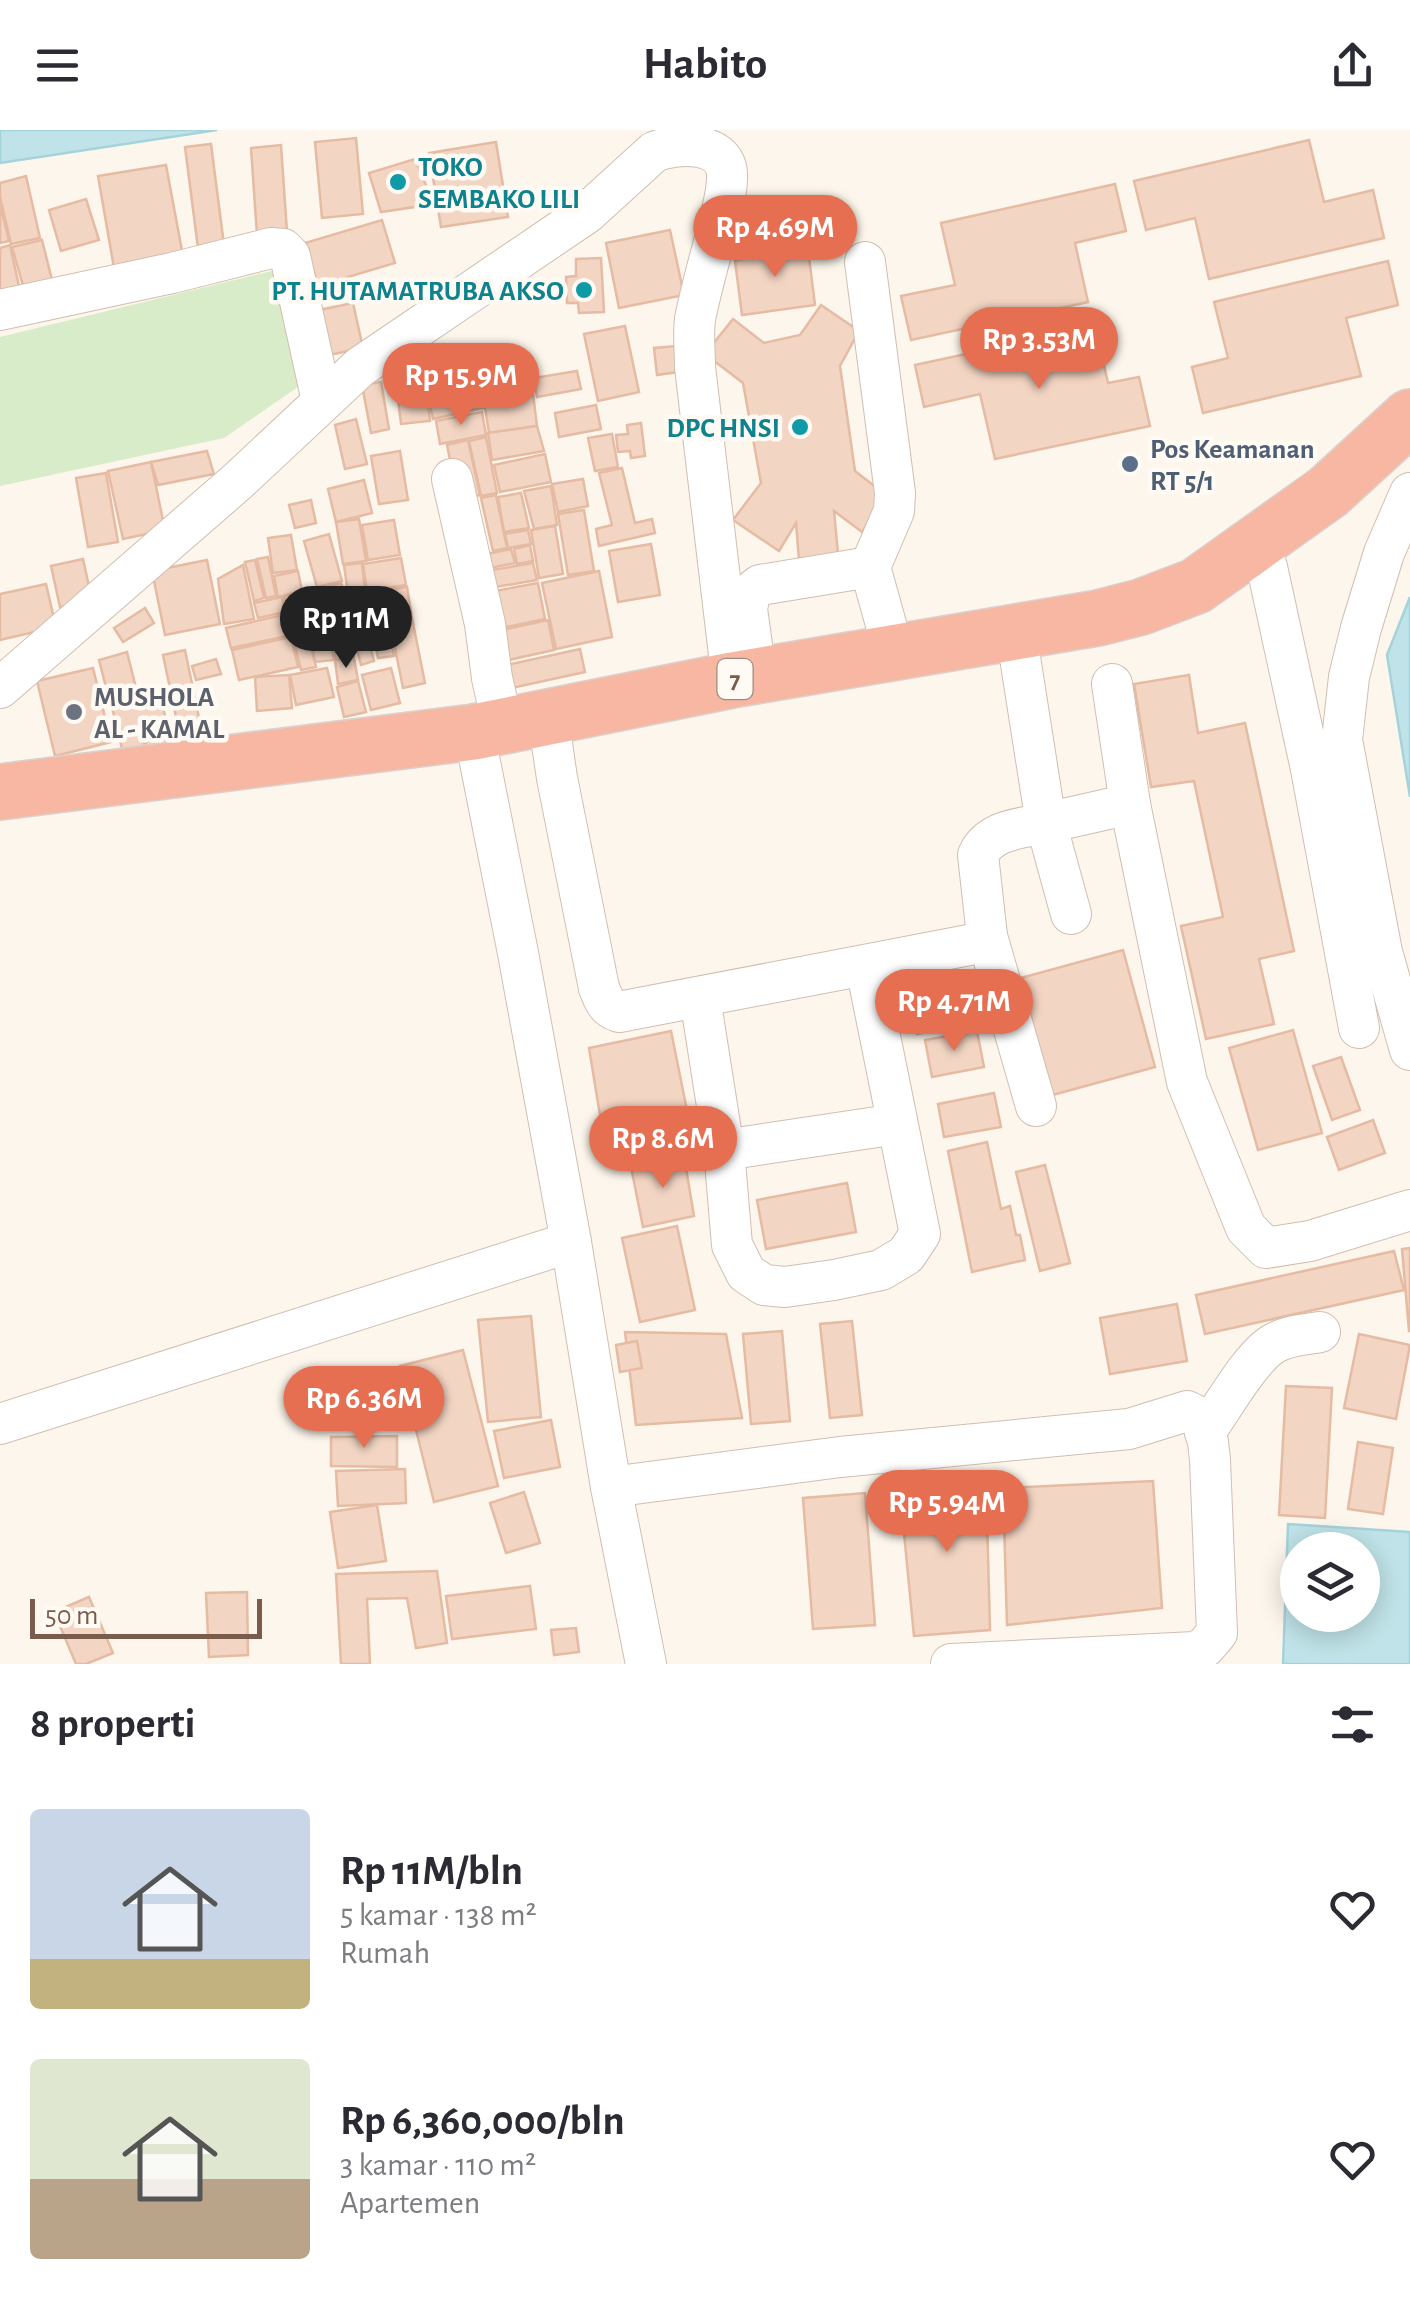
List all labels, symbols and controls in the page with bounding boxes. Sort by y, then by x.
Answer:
icon: menu [30,38,85,93]
icon: share [1325,38,1380,93]
text: Habito [643,42,767,87]
place label: TOKO SEMBAKO LILI [418,154,580,214]
marker: TOKO SEMBAKO LILI [387,171,409,193]
pin: Rp 4.69M [672,195,878,280]
text: Rp 4.69M [715,211,835,243]
place label: PT. HUTAMATRUBA AKSO [271,278,564,306]
marker: PT. HUTAMATRUBA AKSO [573,279,595,301]
pin: Rp 3.53M [936,307,1142,392]
text: Rp 3.53M [982,323,1096,355]
pin: Rp 15.9M [358,343,564,428]
text: Rp 15.9M [404,359,518,391]
place label: DPC HNSI [666,415,780,443]
marker: DPC HNSI [789,416,811,438]
place label: Pos Keamanan RT 5/1 [1150,436,1315,496]
marker: Pos Keamanan RT 5/1 [1119,453,1141,475]
pin: Rp 11M [265,586,427,671]
text: Rp 11M [302,602,390,634]
road number: 7 [718,659,752,699]
place label: MUSHOLA AL - KAMAL [94,684,225,744]
marker: MUSHOLA AL - KAMAL [63,701,85,723]
pin: Rp 4.71M [851,969,1057,1054]
text: Rp 4.71M [897,985,1011,1017]
pin: Rp 8.6M [571,1106,755,1191]
text: Rp 8.6M [611,1122,715,1154]
pin: Rp 6.36M [261,1366,467,1451]
text: Rp 6.36M [305,1382,423,1414]
pin: Rp 5.94M [844,1470,1050,1555]
text: Rp 5.94M [888,1486,1006,1518]
map controls [1280,1532,1380,1632]
button: layers [1280,1532,1380,1632]
scale bar [30,1594,262,1638]
text: 50 m [45,1602,99,1630]
icon: filters [1325,1697,1380,1752]
text: 8 properti [30,1703,195,1745]
icon: home [110,1849,230,1969]
text: Rp 11M/bln [340,1850,523,1892]
icon: heart [1325,1882,1380,1937]
text: 5 kamar · 138 m² [340,1899,537,1931]
text: Rumah [340,1937,430,1969]
icon: home [110,2099,230,2219]
text: Rp 6,360,000/bln [340,2100,625,2142]
icon: heart [1325,2132,1380,2187]
text: 3 kamar · 110 m² [340,2149,536,2181]
text: Apartemen [340,2187,480,2219]

